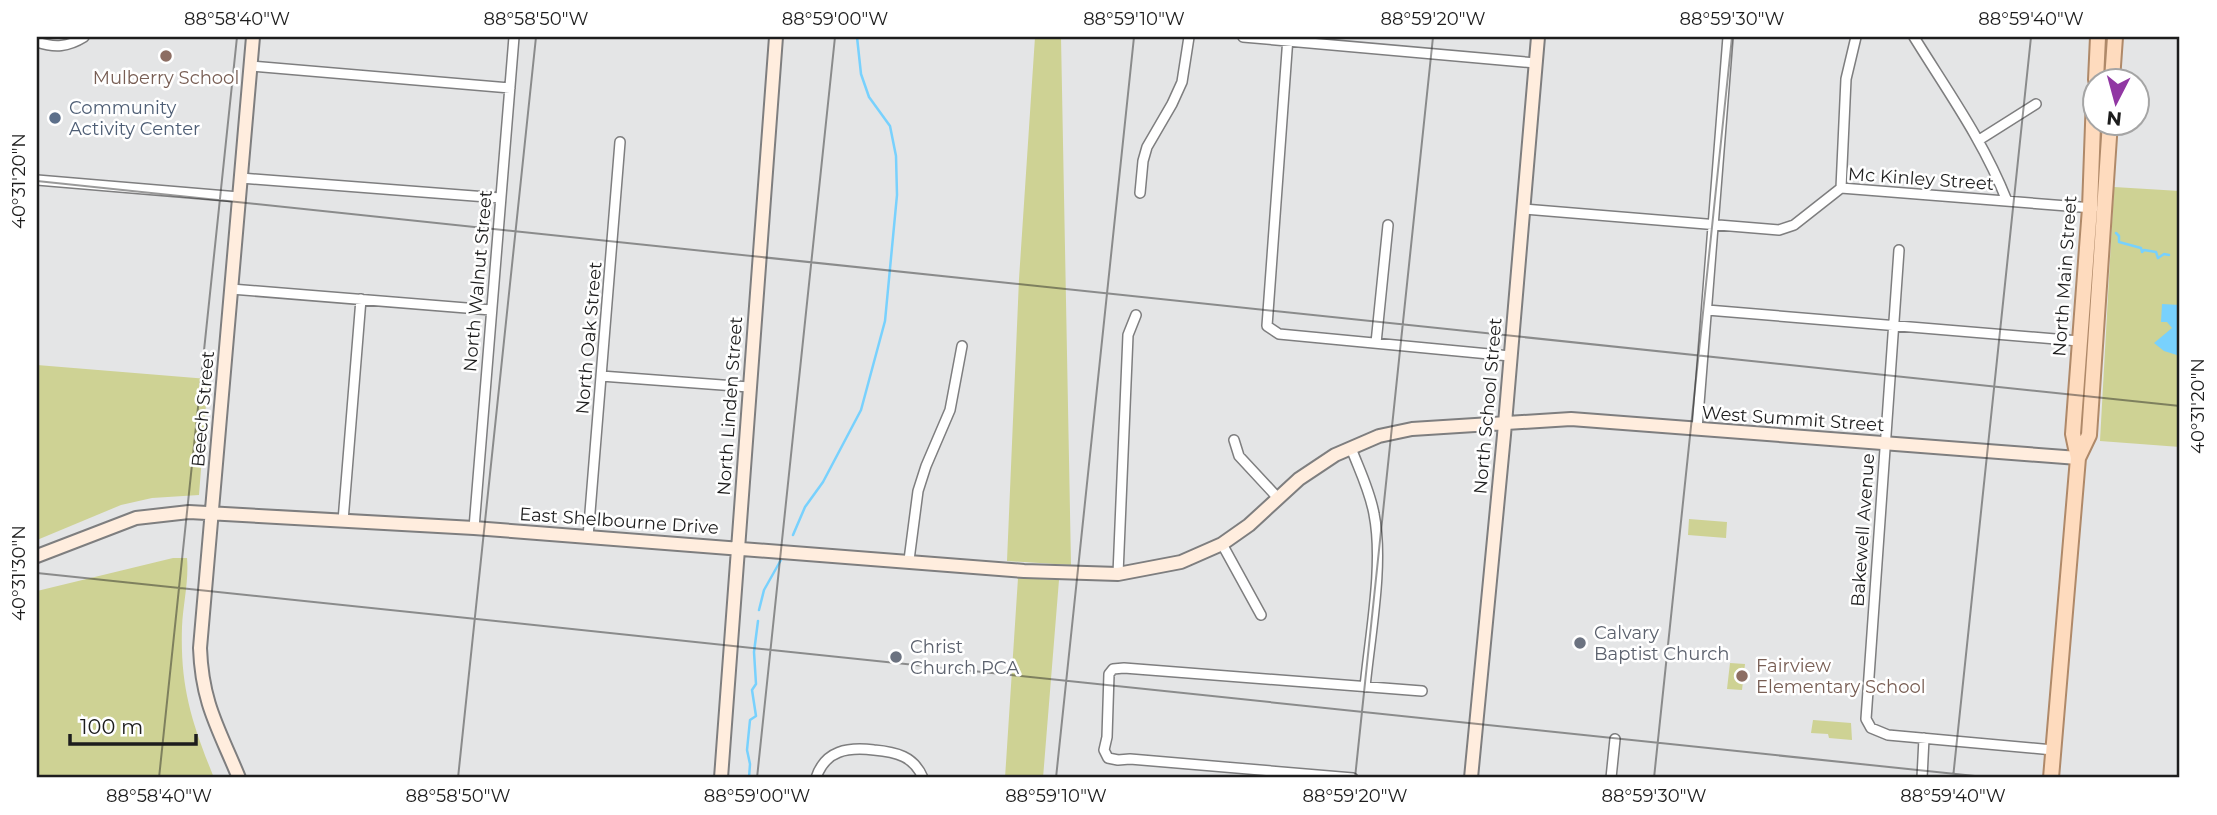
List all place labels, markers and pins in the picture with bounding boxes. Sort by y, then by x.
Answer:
marker: Mulberry School [158,48,174,64]
place label: Mulberry School [93,67,239,89]
place label: Community Activity Center [69,97,200,140]
marker: Community Activity Center [47,110,63,126]
place label: Calvary Baptist Church [1594,622,1730,665]
marker: Calvary Baptist Church [1572,635,1588,651]
place label: Christ Church PCA [910,636,1019,679]
marker: Christ Church PCA [888,649,904,665]
place label: Fairview Elementary School [1756,655,1926,698]
marker: Fairview Elementary School [1734,668,1750,684]

